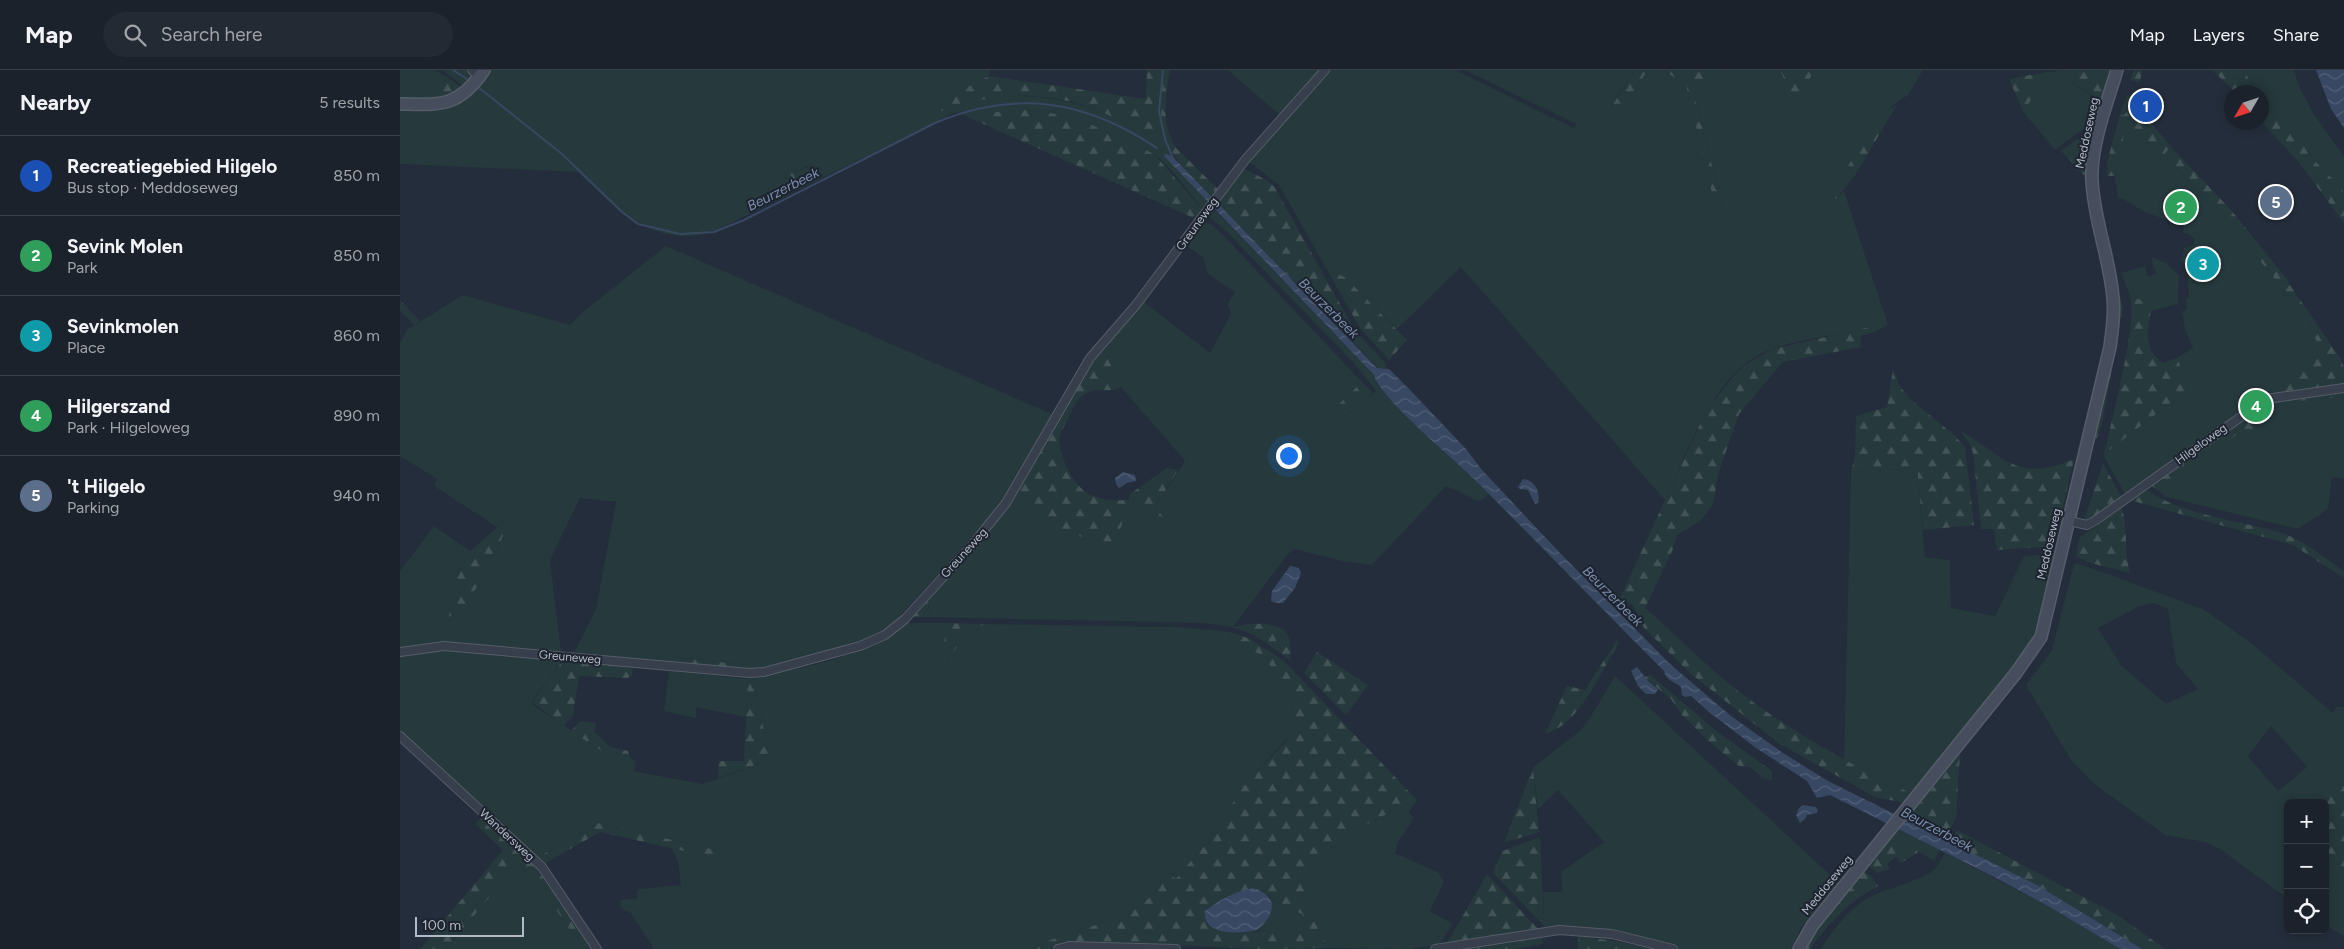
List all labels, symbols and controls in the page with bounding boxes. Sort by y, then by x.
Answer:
search box [103,12,453,57]
text: Map [25,20,73,49]
icon: search [121,21,149,49]
text: Search here [161,23,262,46]
text: Map [2130,24,2165,46]
text: Layers [2193,24,2245,46]
text: Share [2273,24,2319,46]
north arrow [2224,85,2269,130]
pin: 1 [2130,87,2162,125]
text: Nearby [20,90,91,115]
text: 5 results [319,93,380,112]
street label: Meddoseweg [2073,96,2101,170]
text: Recreatiegebied Hilgelo [67,155,277,178]
water label: Beurzerbeek [744,164,823,215]
text: 1 [33,166,39,185]
text: 850 m [333,166,380,185]
text: Bus stop · Meddoseweg [67,178,238,197]
pin: 5 [2260,183,2292,221]
pin: 2 [2165,188,2197,226]
street label: Greuneweg [1173,195,1221,253]
text: Sevink Molen [67,235,183,258]
pin: 3 [2187,245,2219,283]
text: 2 [31,246,41,265]
text: 850 m [333,246,380,265]
text: Park [67,258,97,277]
water label: Beurzerbeek [1295,275,1363,343]
text: Sevinkmolen [67,315,179,338]
text: 3 [32,326,40,345]
text: 860 m [333,326,380,345]
text: Place [67,338,105,357]
pin: 4 [2240,387,2272,425]
text: Hilgerszand [67,395,170,418]
text: 4 [31,406,41,425]
text: 890 m [333,406,380,425]
text: Park · Hilgeloweg [67,418,190,437]
street label: Hilgeloweg [2172,421,2230,467]
your location [1276,443,1302,469]
text: 't Hilgelo [67,475,145,498]
text: 5 [31,486,41,505]
text: 940 m [333,486,380,505]
text: Parking [67,498,119,517]
street label: Meddoseweg [2034,507,2064,581]
street label: Greuneweg [938,525,990,581]
water label: Beurzerbeek [1579,563,1647,631]
street label: Greuneweg [538,647,602,667]
map controls [2284,799,2329,934]
button: + [2284,799,2329,844]
water label: Beurzerbeek [1898,804,1976,856]
street label: Wandersweg [477,806,537,864]
button: − [2284,844,2329,889]
street label: Meddoseweg [1799,852,1855,918]
button: locate [2284,889,2329,934]
scale bar [415,914,524,937]
text: 100 m [422,917,461,934]

